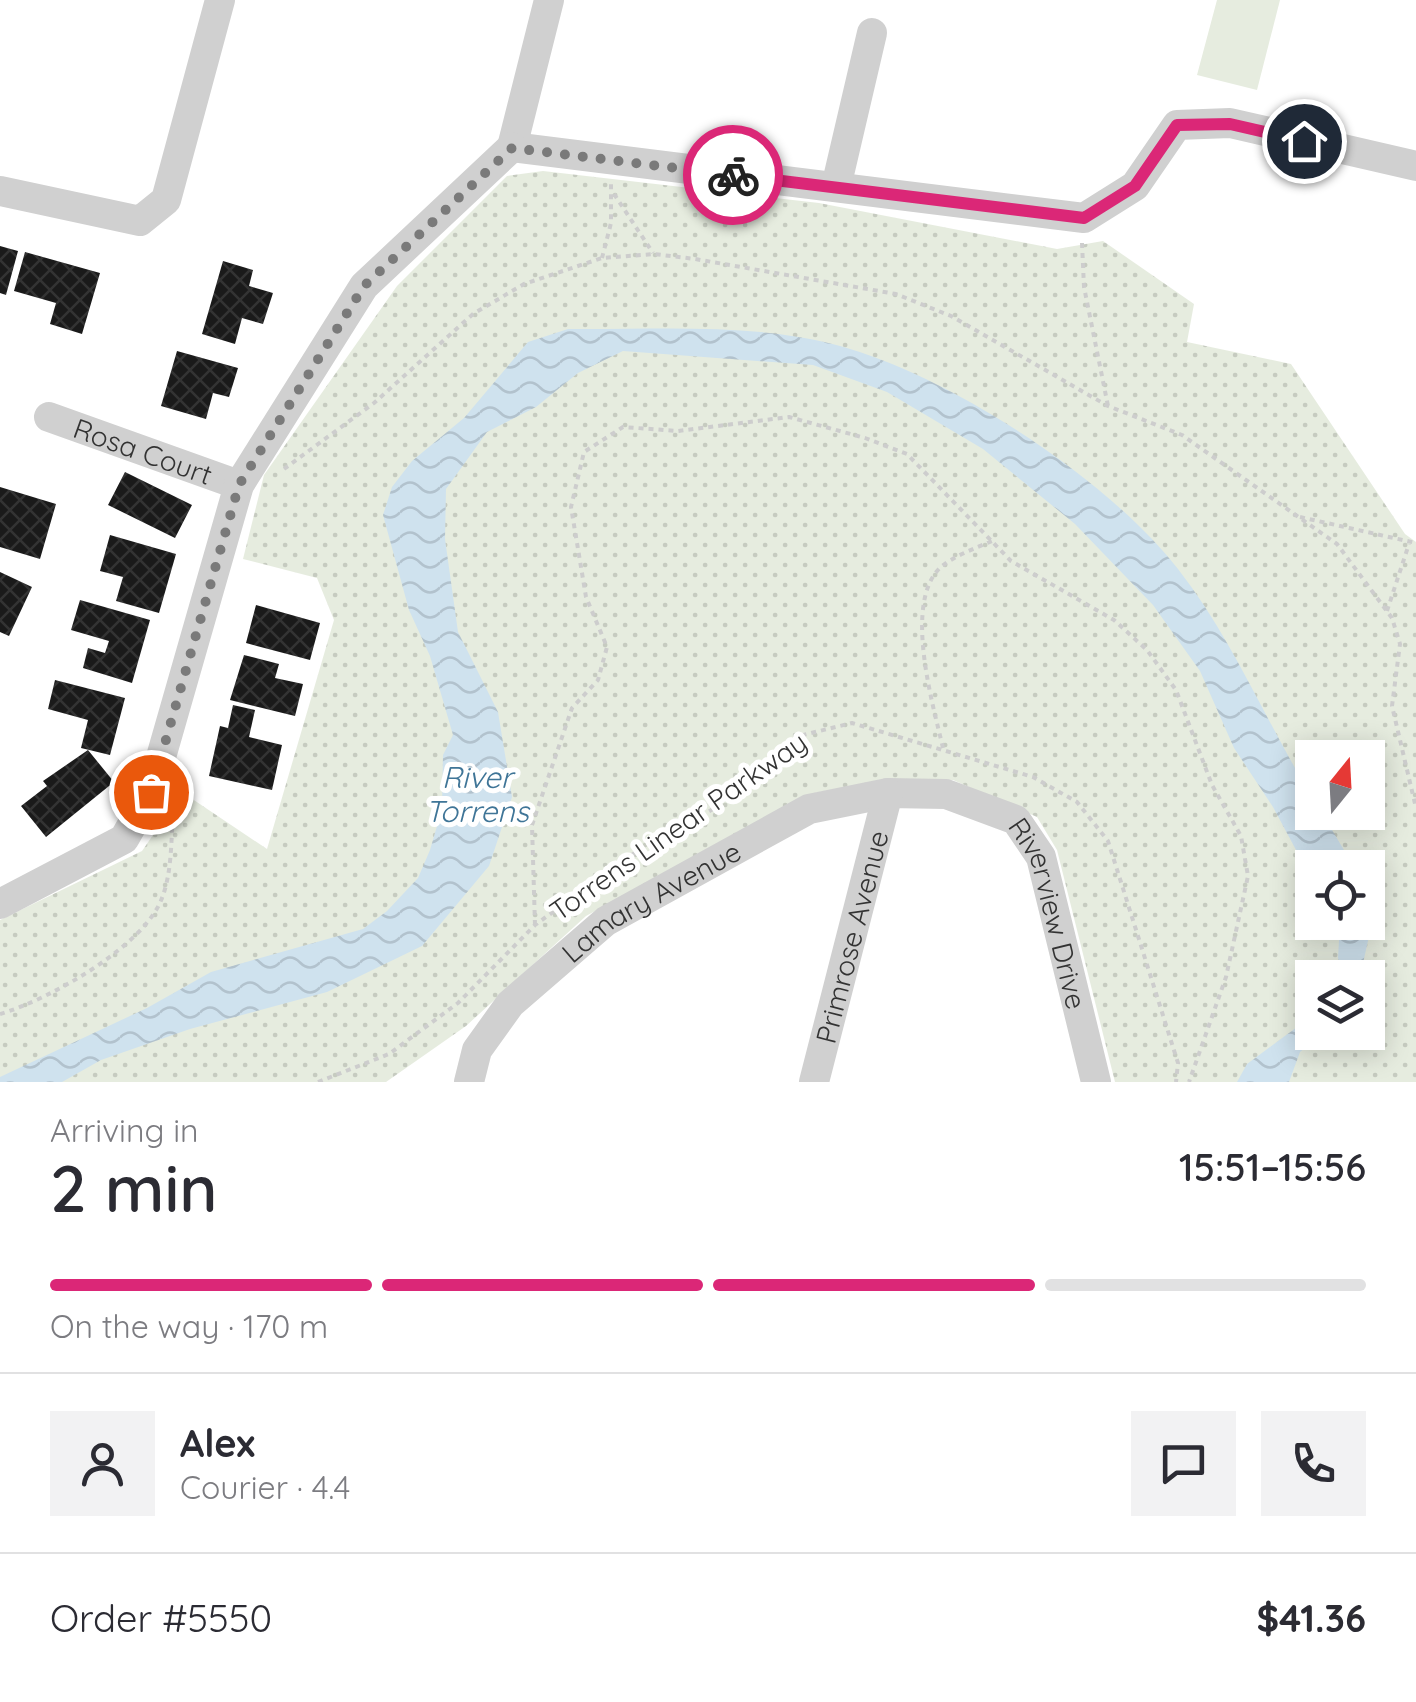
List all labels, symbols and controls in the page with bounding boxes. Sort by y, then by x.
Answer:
pin [1262,99,1347,184]
icon: home [1277,114,1332,169]
courier [683,125,783,225]
icon: bike [706,148,761,203]
street label: Rosa Court [69,410,217,492]
street label: Torrens Linear Parkway [543,724,813,928]
north arrow [1295,740,1385,830]
map controls [1295,740,1385,1050]
pin [109,750,194,835]
water label: River Torrens [425,758,531,830]
icon: bag [124,765,179,820]
street label: Riverview Drive [1002,810,1095,1013]
street label: Primrose Avenue [807,826,895,1047]
street label: Lamary Avenue [554,833,746,969]
button: locate [1295,850,1385,940]
button: layers [1295,960,1385,1050]
text: Arriving in [50,1110,199,1150]
text: 15:51–15:56 [1179,1143,1366,1191]
text: 2 min [50,1147,218,1228]
text: On the way · 170 m [50,1306,328,1346]
button: person [50,1411,155,1516]
button: chat [1131,1411,1236,1516]
button: phone [1261,1411,1366,1516]
text: Alex [180,1419,255,1467]
text: Courier · 4.4 [180,1467,350,1507]
text: Order #5550 [50,1594,272,1642]
text: $41.36 [1256,1594,1366,1642]

